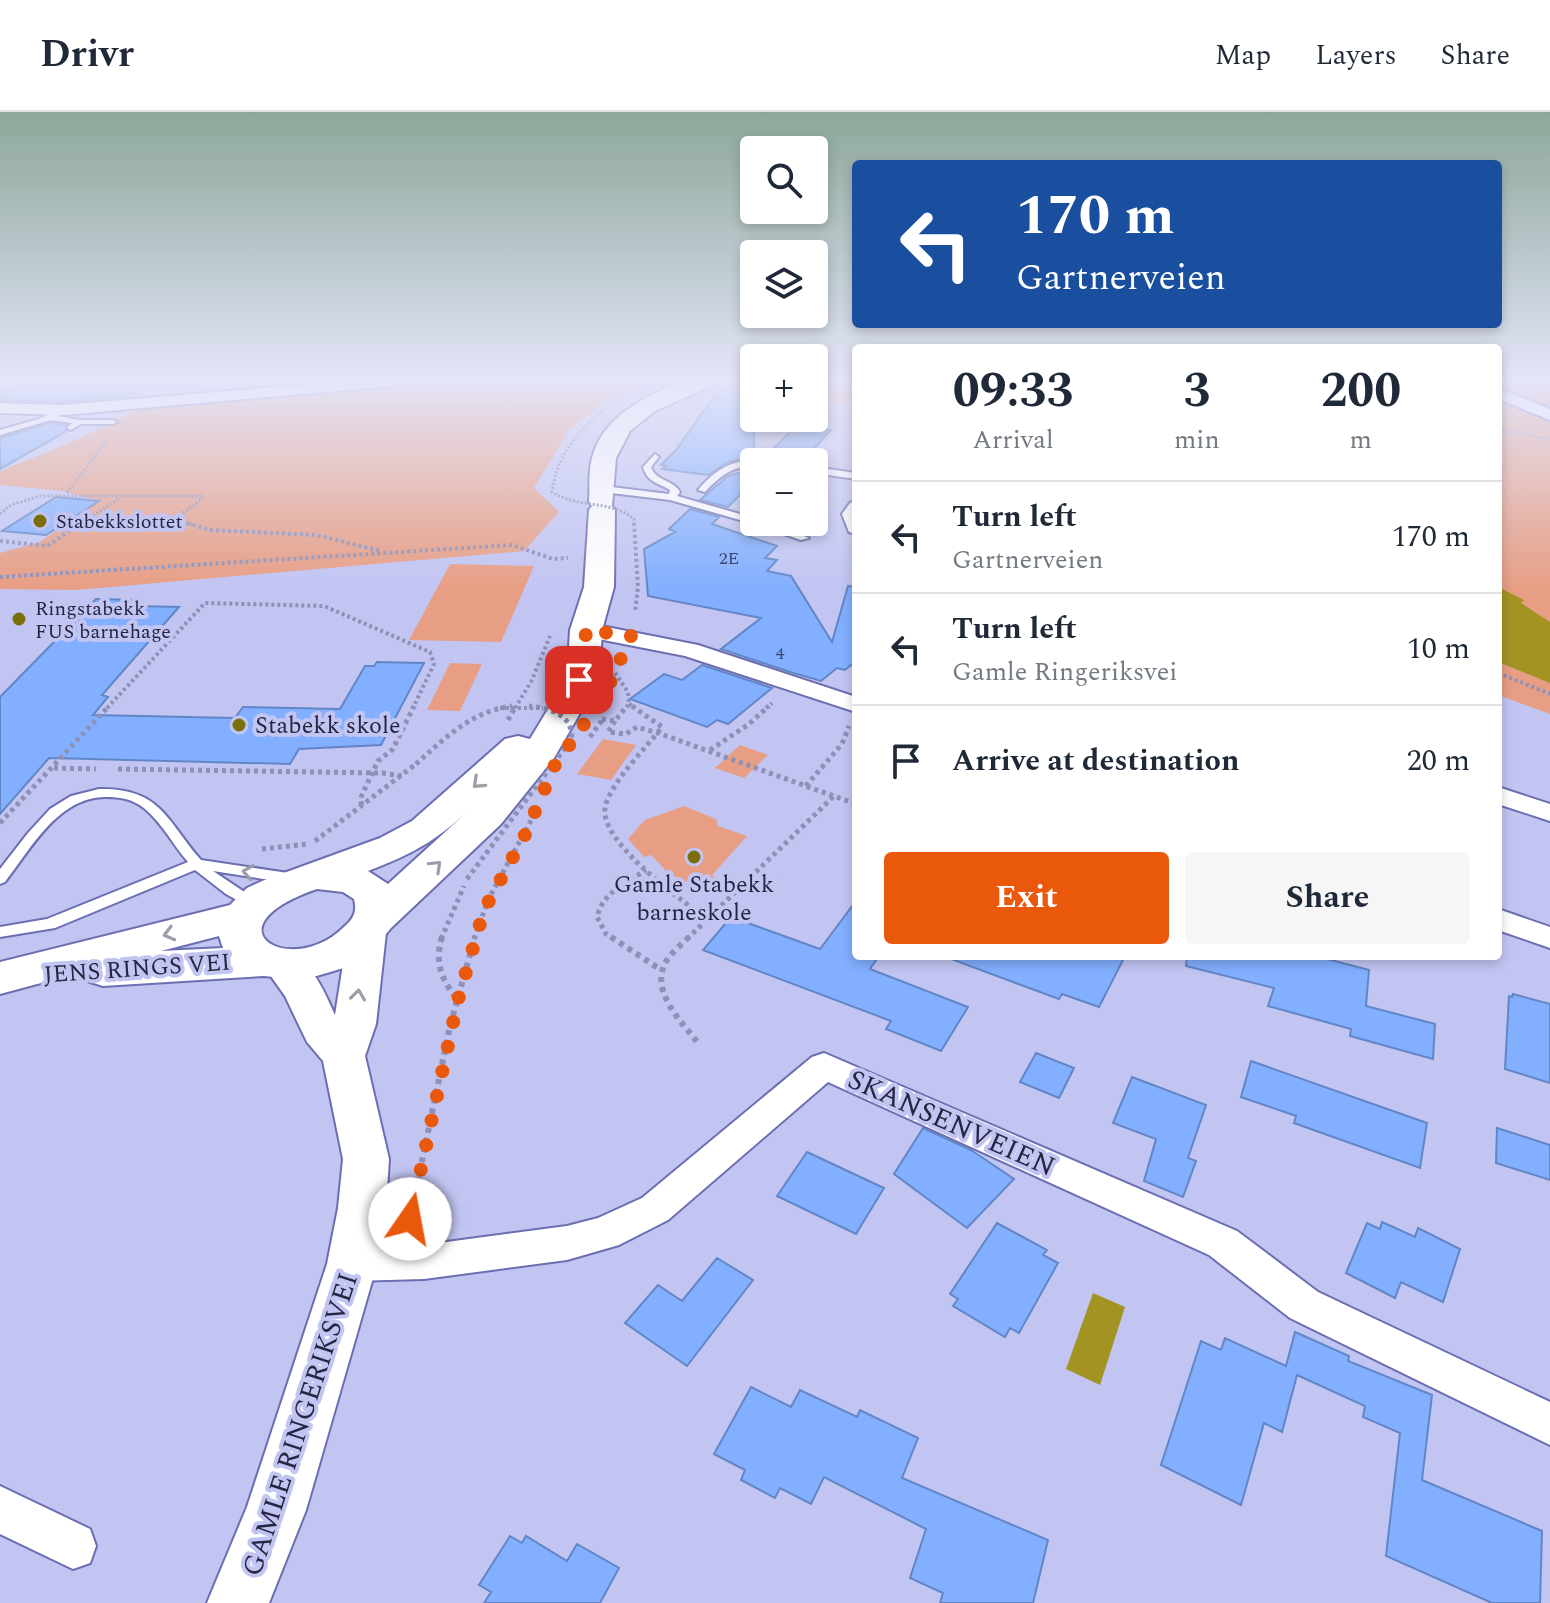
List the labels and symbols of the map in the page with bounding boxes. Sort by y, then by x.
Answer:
place label: Stabekkslottet [56,507,183,537]
marker: Stabekkslottet [31,512,49,530]
house number: 2E [719,545,739,572]
place label: Ringstabekk FUS barnehage [35,594,171,647]
marker: Ringstabekk FUS barnehage [10,610,28,628]
house number: 4 [776,640,785,667]
pin [545,646,613,714]
place label: Stabekk skole [255,708,401,744]
marker: Stabekk skole [230,716,248,734]
one-way arrow [473,774,487,789]
marker: Gamle Stabekk barneskole [685,848,703,866]
one-way arrow [426,861,441,875]
one-way arrow [241,864,255,881]
place label: Gamle Stabekk barneskole [614,867,774,931]
one-way arrow [163,925,176,942]
street label: JENS RINGS VEI [43,945,232,993]
one-way arrow [349,989,366,1002]
street label: SKANSENVEIEN [841,1058,1062,1188]
position arrow [368,1177,452,1261]
street label: GAMLE RINGERIKSVEI [231,1267,370,1582]

